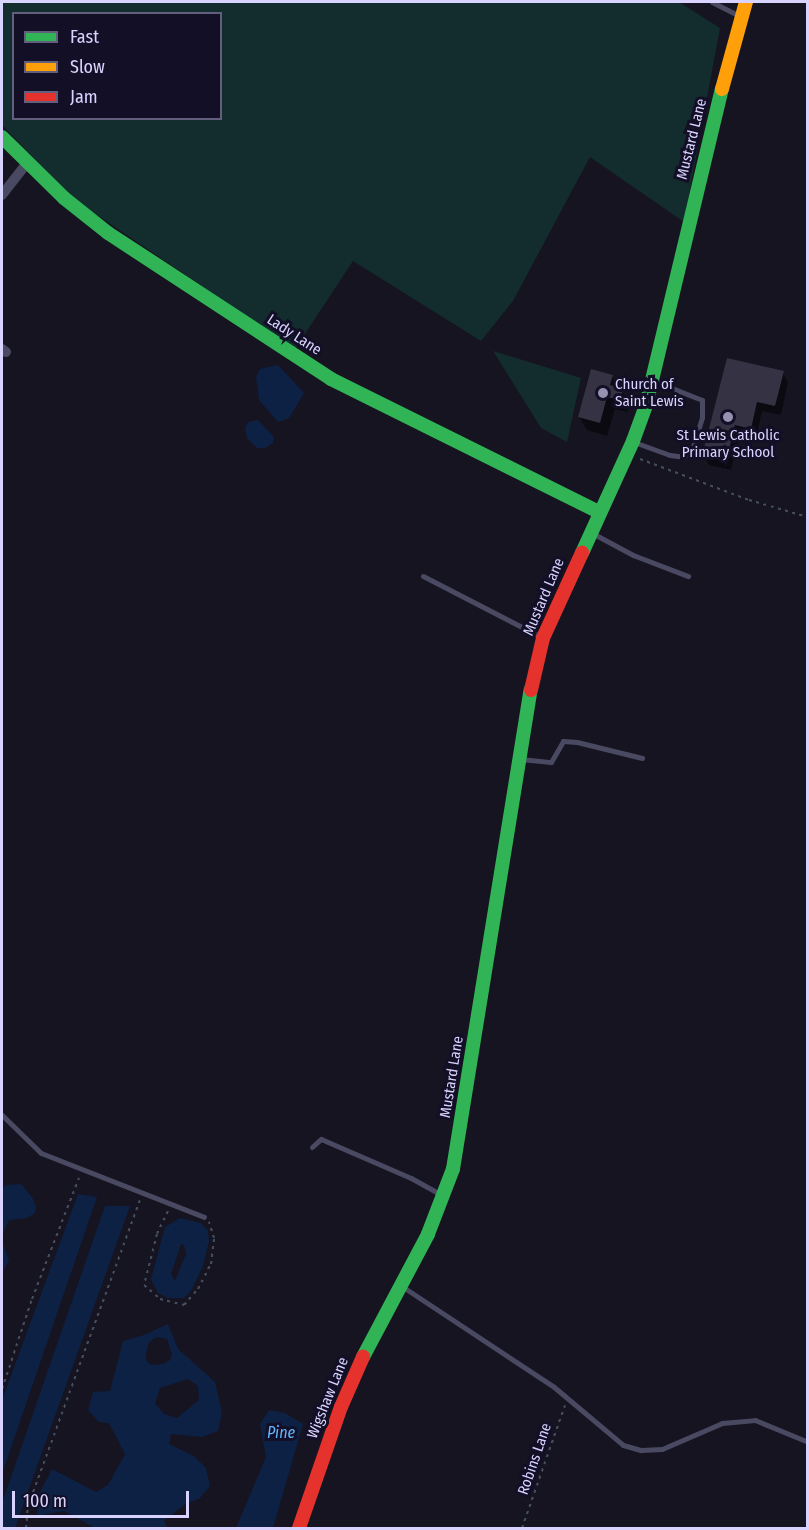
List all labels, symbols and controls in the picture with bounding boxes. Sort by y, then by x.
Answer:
legend [12,12,222,120]
text: Fast [70,26,99,48]
text: Slow [70,56,105,78]
text: Jam [70,86,98,108]
street label: Mustard Lane [673,97,711,181]
street label: Lady Lane [263,311,325,359]
place label: Church of Saint Lewis [615,375,684,410]
marker: Church of Saint Lewis [596,386,610,400]
marker: St Lewis Catholic Primary School [721,410,735,424]
place label: St Lewis Catholic Primary School [677,426,779,461]
street label: Mustard Lane [520,555,568,639]
street label: Mustard Lane [437,1035,467,1119]
street label: Wigshaw Lane [304,1355,352,1441]
street label: Robins Lane [514,1421,556,1497]
water label: Pine [267,1423,295,1443]
scale bar [15,1479,192,1517]
text: 100 m [23,1490,67,1512]

